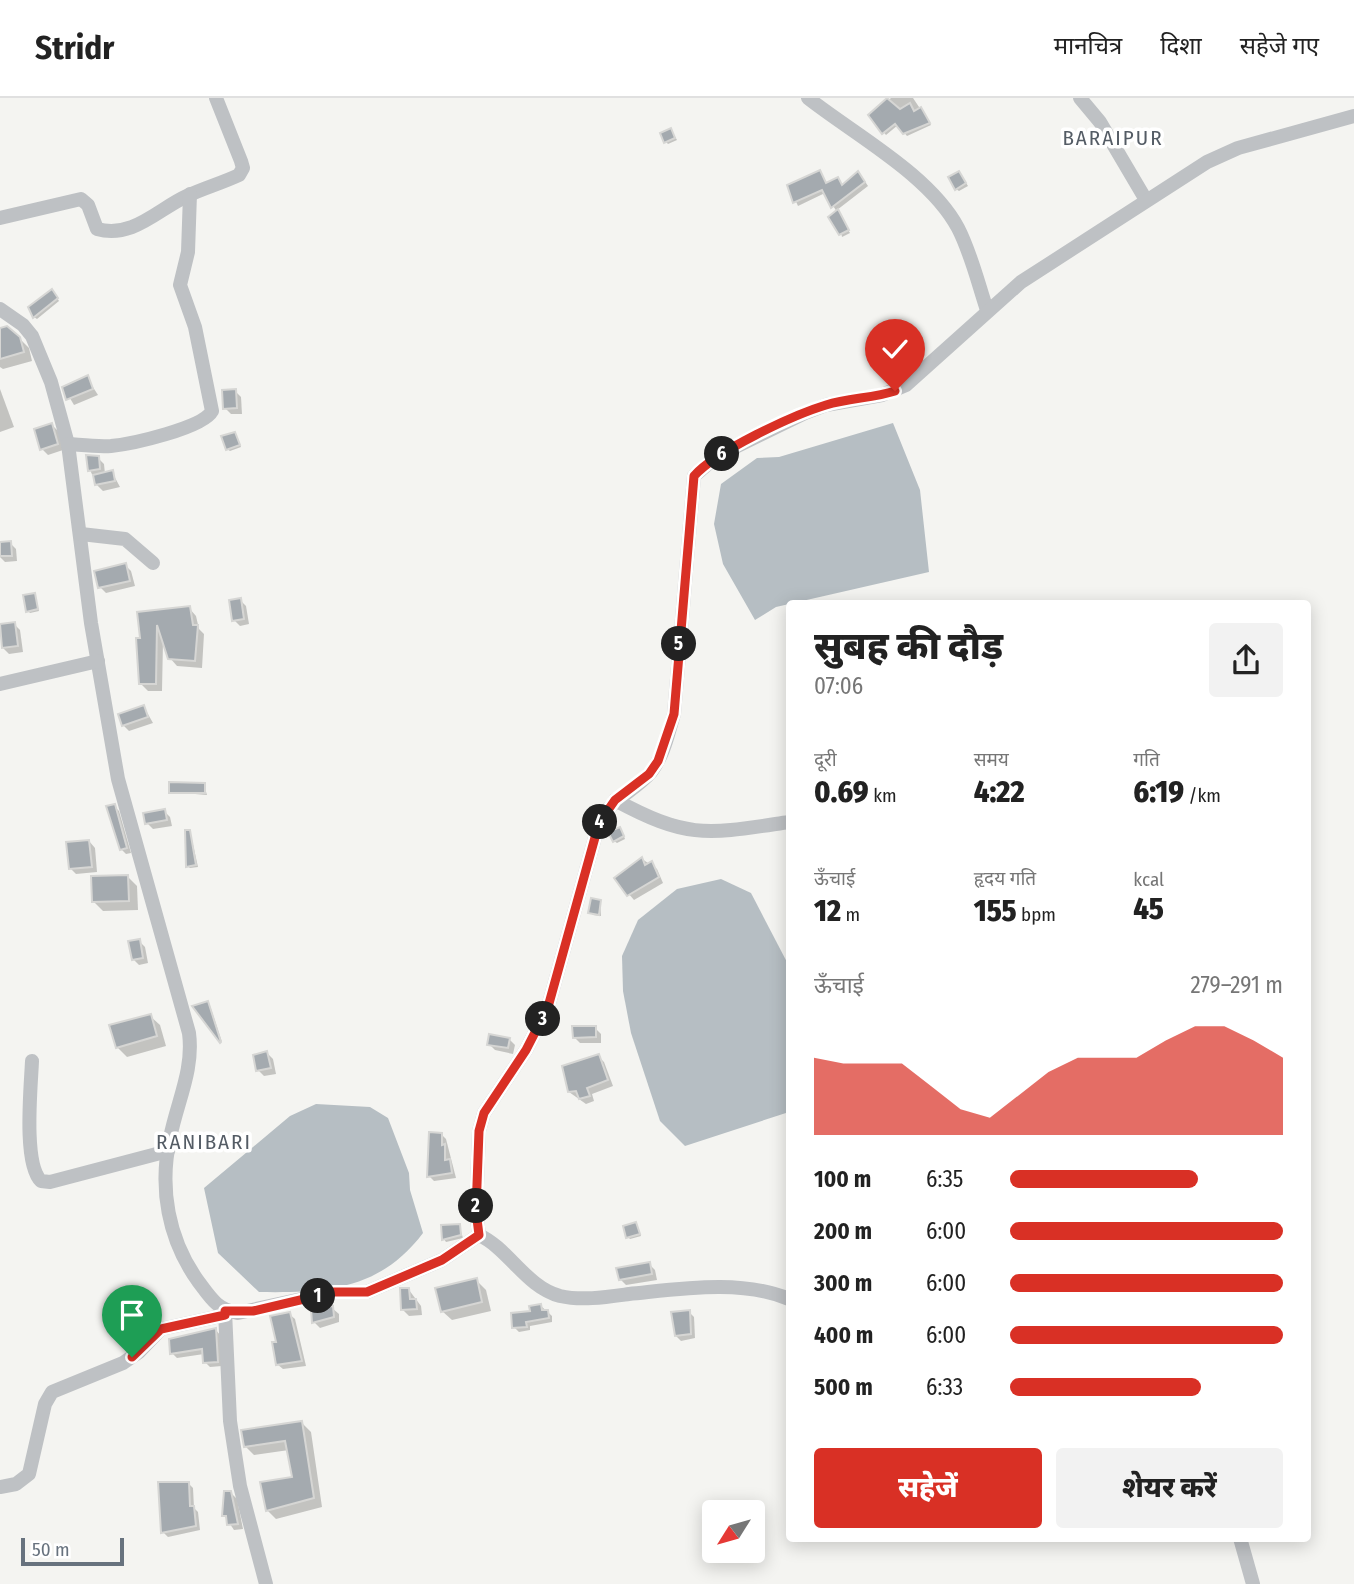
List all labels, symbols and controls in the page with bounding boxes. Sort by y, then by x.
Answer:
text: Stridr [35,28,114,68]
text: मानचित्र [1054,32,1122,60]
text: दिशा [1160,32,1202,60]
text: सहेजे गए [1240,32,1319,60]
district label: BARAIPUR [1062,125,1164,151]
pin [865,319,925,391]
icon: check [876,330,914,368]
pin: 6 [704,436,740,472]
text: 6 [717,442,726,465]
text: सुबह की दौड़ [814,623,1003,669]
button: share [1209,623,1283,697]
pin: 5 [662,626,696,662]
text: 5 [674,632,683,655]
text: 07:06 [814,672,863,700]
text: दूरी [814,748,837,771]
text: समय [974,748,1009,771]
text: गति [1133,748,1160,771]
text: 0.69 [814,774,869,810]
text: 4:22 [974,774,1025,810]
text: 6:19 [1133,774,1184,810]
text: km [869,784,897,807]
text: /km [1184,784,1221,807]
pin: 4 [582,804,618,840]
text: 4 [595,810,604,833]
text: ऊँचाई [814,867,855,890]
text: हृदय गति [974,867,1036,890]
text: kcal [1133,868,1164,891]
text: 45 [1133,891,1164,927]
text: 12 [814,893,841,929]
text: 155 [974,893,1017,929]
text: m [841,903,860,926]
text: bpm [1017,903,1056,926]
text: ऊँचाई [814,971,864,999]
text: 279–291 m [1191,971,1283,999]
pin: 3 [526,1002,560,1037]
text: 3 [538,1007,547,1030]
district label: RANIBARI [156,1129,252,1155]
text: 100 m [814,1165,871,1193]
text: 6:35 [926,1165,963,1193]
pin: 2 [458,1188,494,1224]
text: 2 [471,1194,480,1217]
text: 200 m [814,1217,872,1245]
text: 6:00 [926,1217,966,1245]
text: 300 m [814,1269,872,1297]
text: 6:00 [926,1269,966,1297]
pin: 1 [300,1278,336,1314]
text: 1 [313,1284,322,1307]
pin [102,1285,162,1357]
icon: arrive [113,1296,151,1334]
text: 400 m [814,1321,873,1349]
text: 6:00 [926,1321,966,1349]
text: 500 m [814,1373,873,1401]
text: 6:33 [926,1373,963,1401]
button: सहेजें [814,1448,1042,1528]
button: शेयर करें [1056,1448,1283,1528]
north arrow [702,1500,765,1563]
map controls [702,1500,765,1563]
scale bar [21,1535,124,1567]
text: 50 m [32,1538,70,1561]

